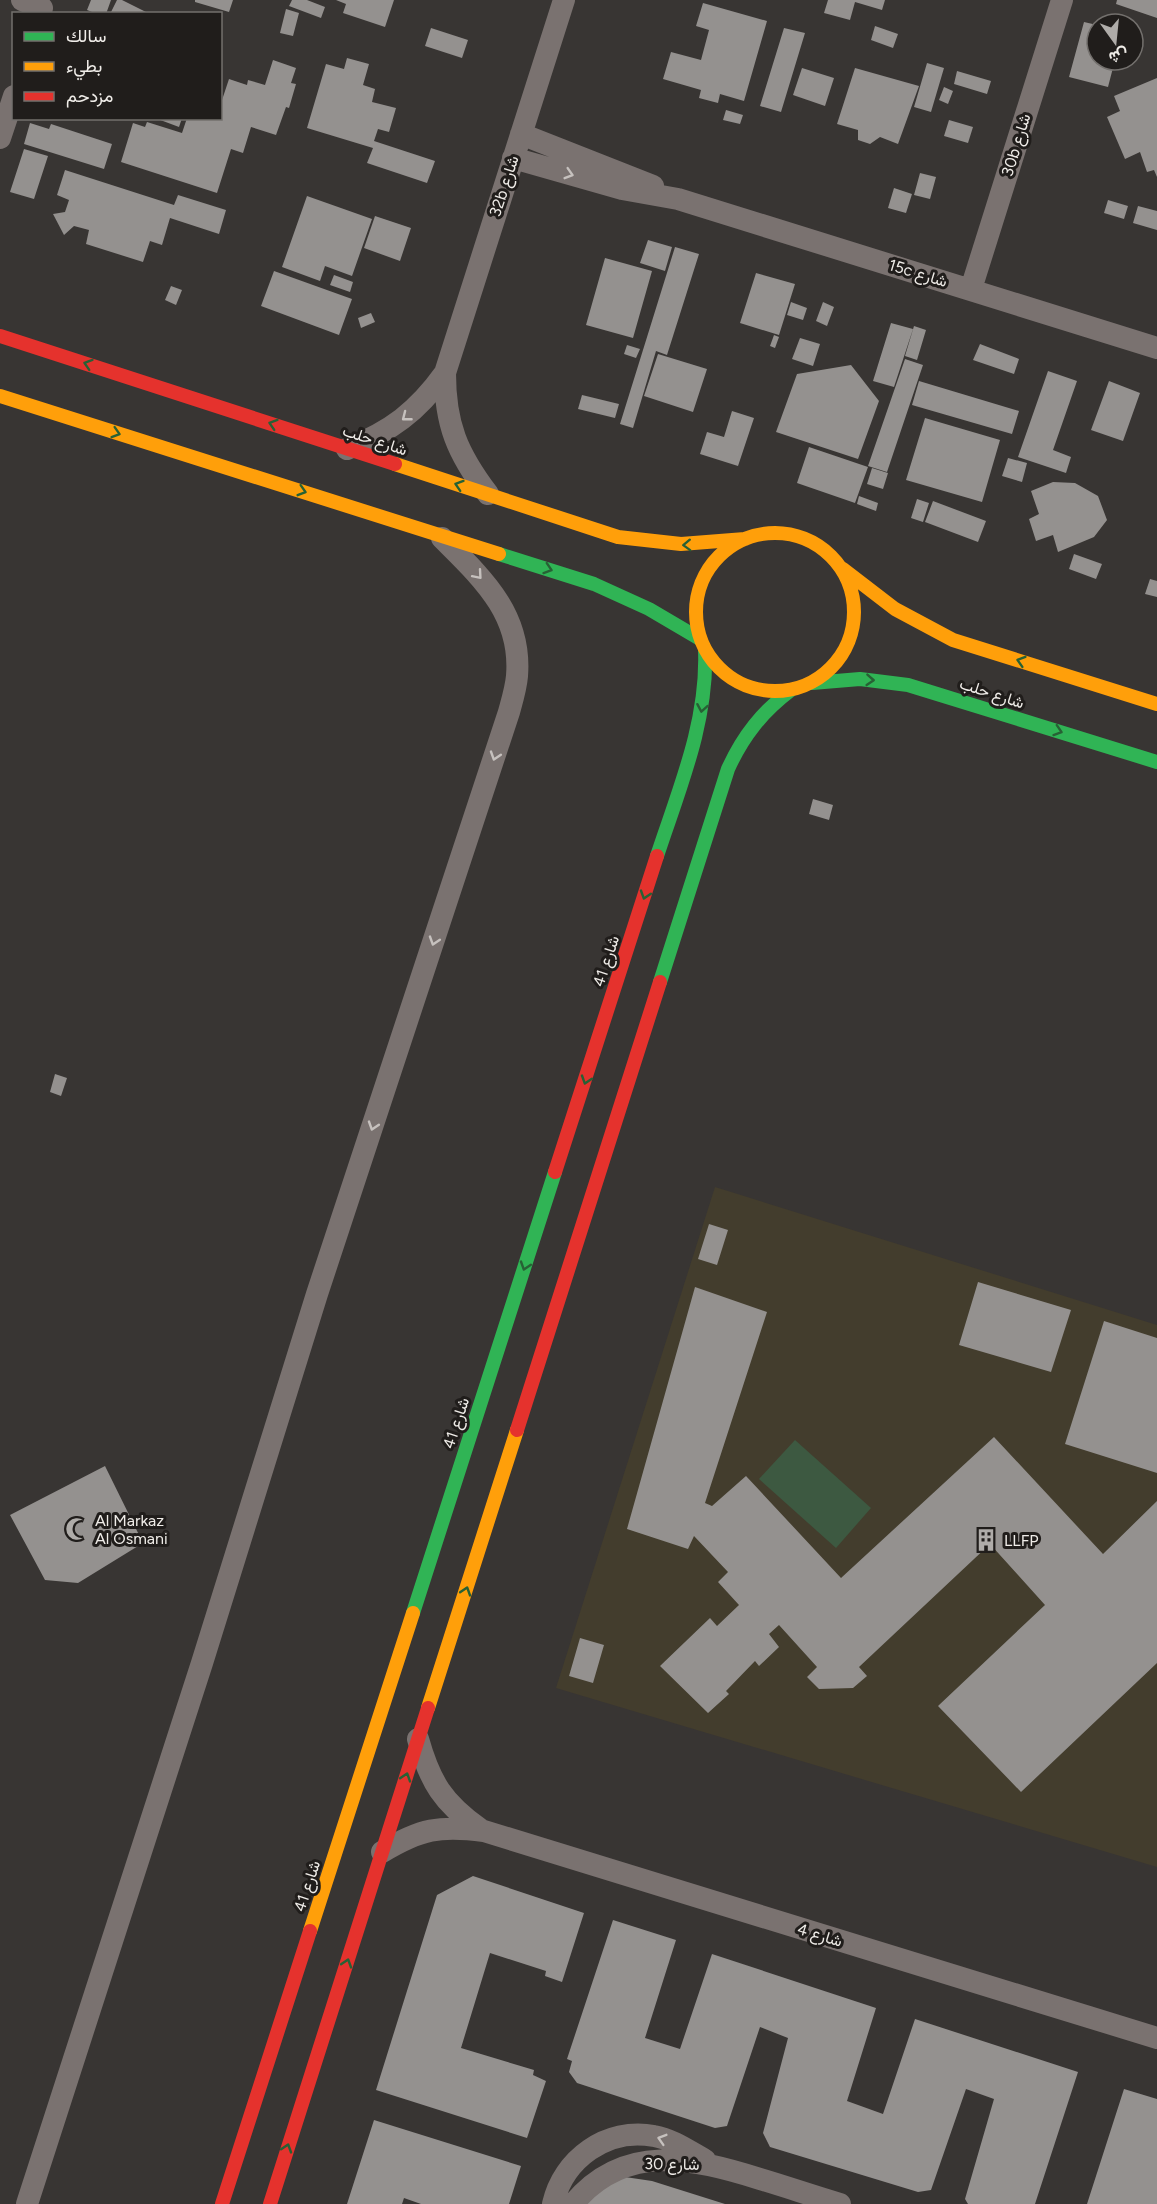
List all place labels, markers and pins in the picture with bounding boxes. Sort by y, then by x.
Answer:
place label: Al Markaz Al Osmani [95,1511,168,1548]
mosque icon: Al Markaz Al Osmani [64,1516,90,1542]
building icon: LLFP [973,1527,999,1553]
place label: LLFP [1004,1531,1039,1550]

